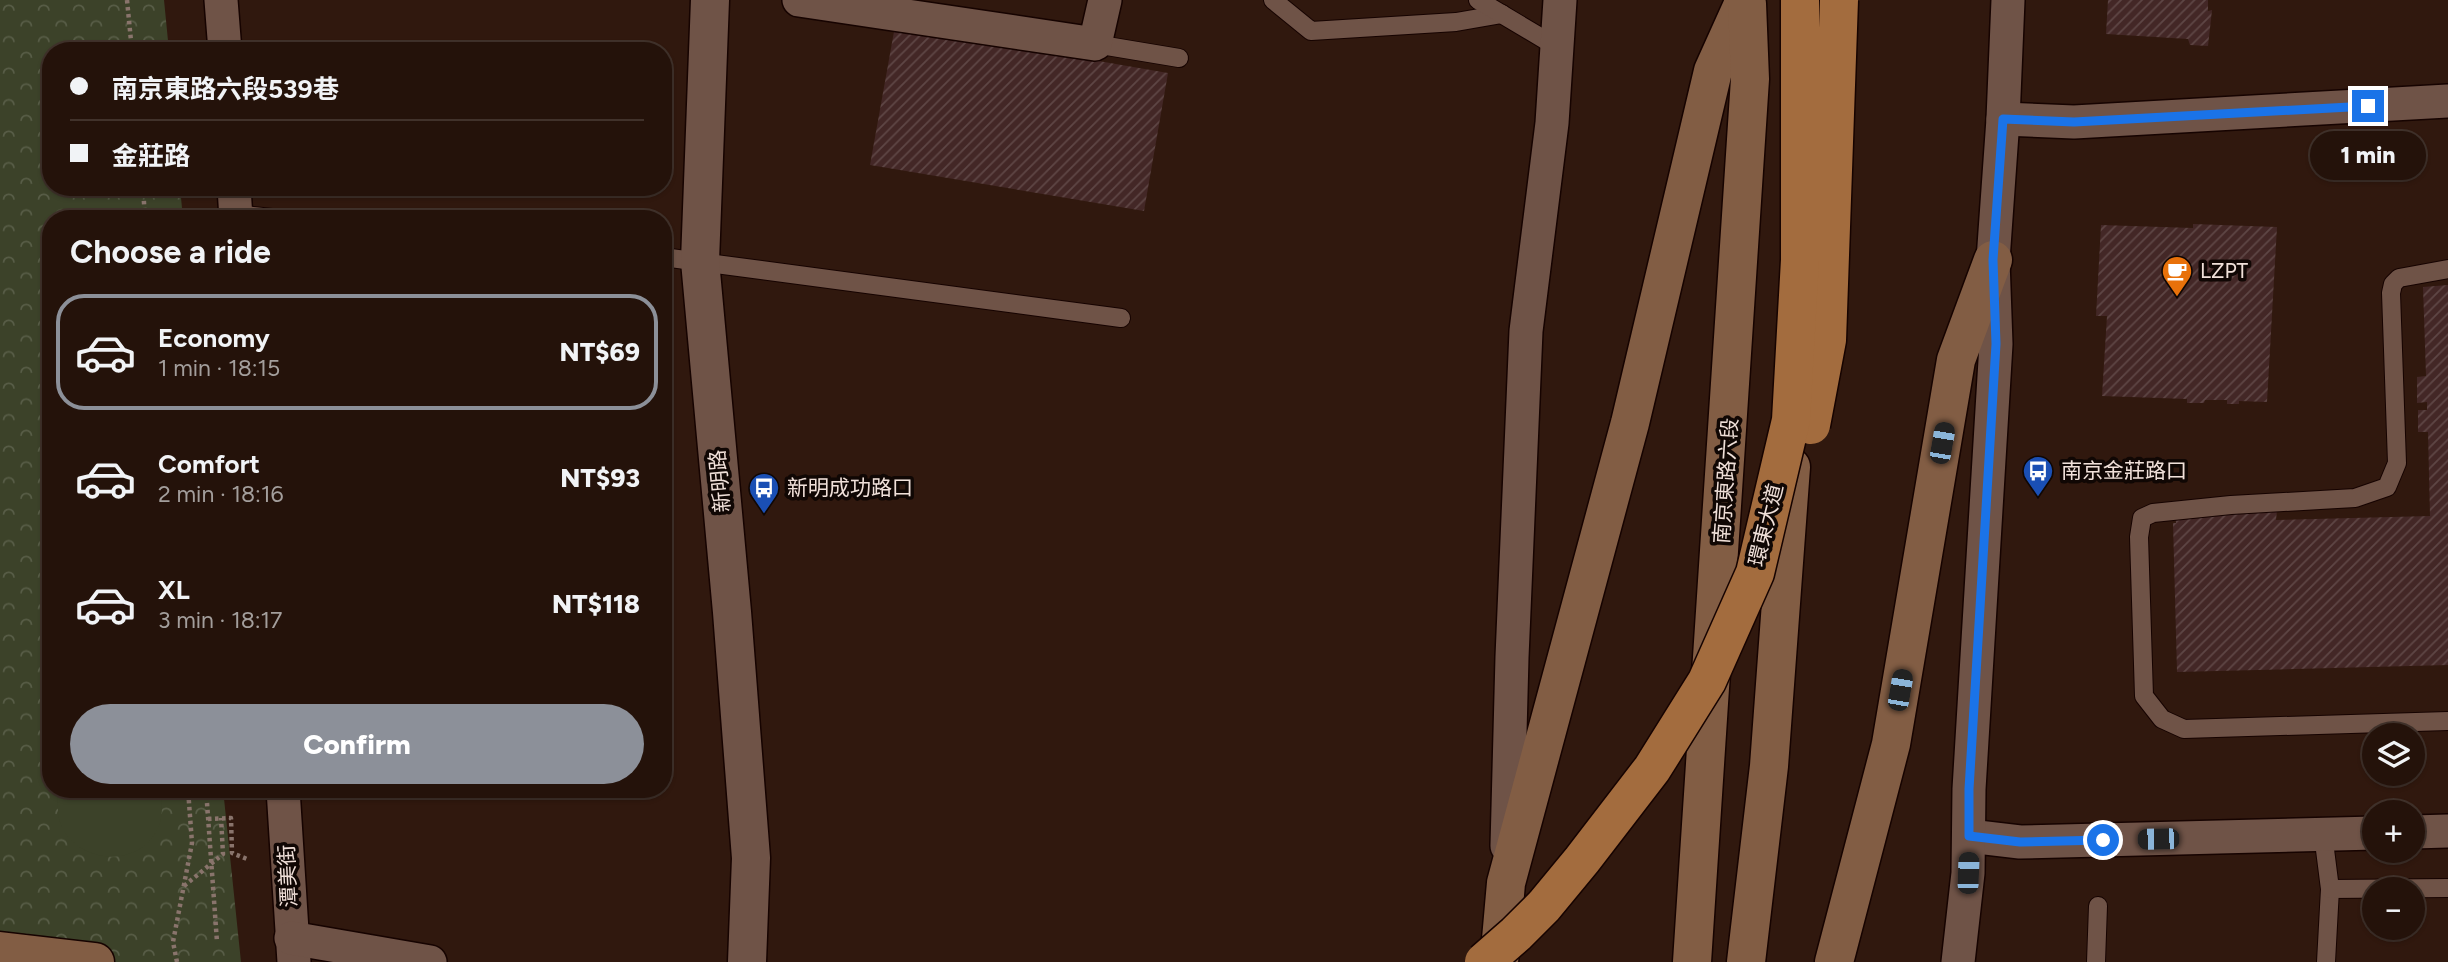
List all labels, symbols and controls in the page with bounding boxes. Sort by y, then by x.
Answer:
text: 南京東路六段539巷 [112,73,339,105]
route end [2352,90,2384,122]
callout: 1 min [2310,130,2426,180]
text: 金莊路 [112,140,190,172]
text: 1 min [2341,141,2395,169]
text: Choose a ride [70,233,271,271]
cafe icon: LZPT [2160,254,2194,298]
place label: LZPT [2200,258,2249,283]
icon: car [74,321,137,384]
text: Economy [158,322,270,354]
text: NT$69 [560,336,640,368]
text: 1 min · 18:15 [158,354,280,382]
street label: 南京東路六段 [1709,417,1742,545]
car [1929,420,1956,466]
icon: car [74,447,137,510]
text: Comfort [158,448,260,480]
street label: 新明路 [704,449,735,514]
bus stop icon: 南京金莊路口 [2021,454,2055,498]
place label: 南京金莊路口 [2061,458,2187,483]
text: NT$93 [560,462,640,494]
bus stop icon: 新明成功路口 [747,471,781,515]
place label: 新明成功路口 [787,475,913,500]
text: 2 min · 18:16 [158,480,283,508]
street label: 環東大道 [1743,481,1788,569]
icon: car [74,573,137,636]
text: XL [158,574,190,606]
text: NT$118 [552,588,640,620]
text: 3 min · 18:17 [158,606,282,634]
car [1887,667,1914,713]
button: Confirm [70,704,644,784]
map controls [2362,723,2425,940]
button: layers [2362,723,2425,786]
button: + [2362,800,2425,863]
route start [2087,824,2119,856]
car [2137,828,2180,850]
street label: 潭美街 [273,844,302,908]
car [1957,852,1980,894]
button: − [2362,877,2425,940]

